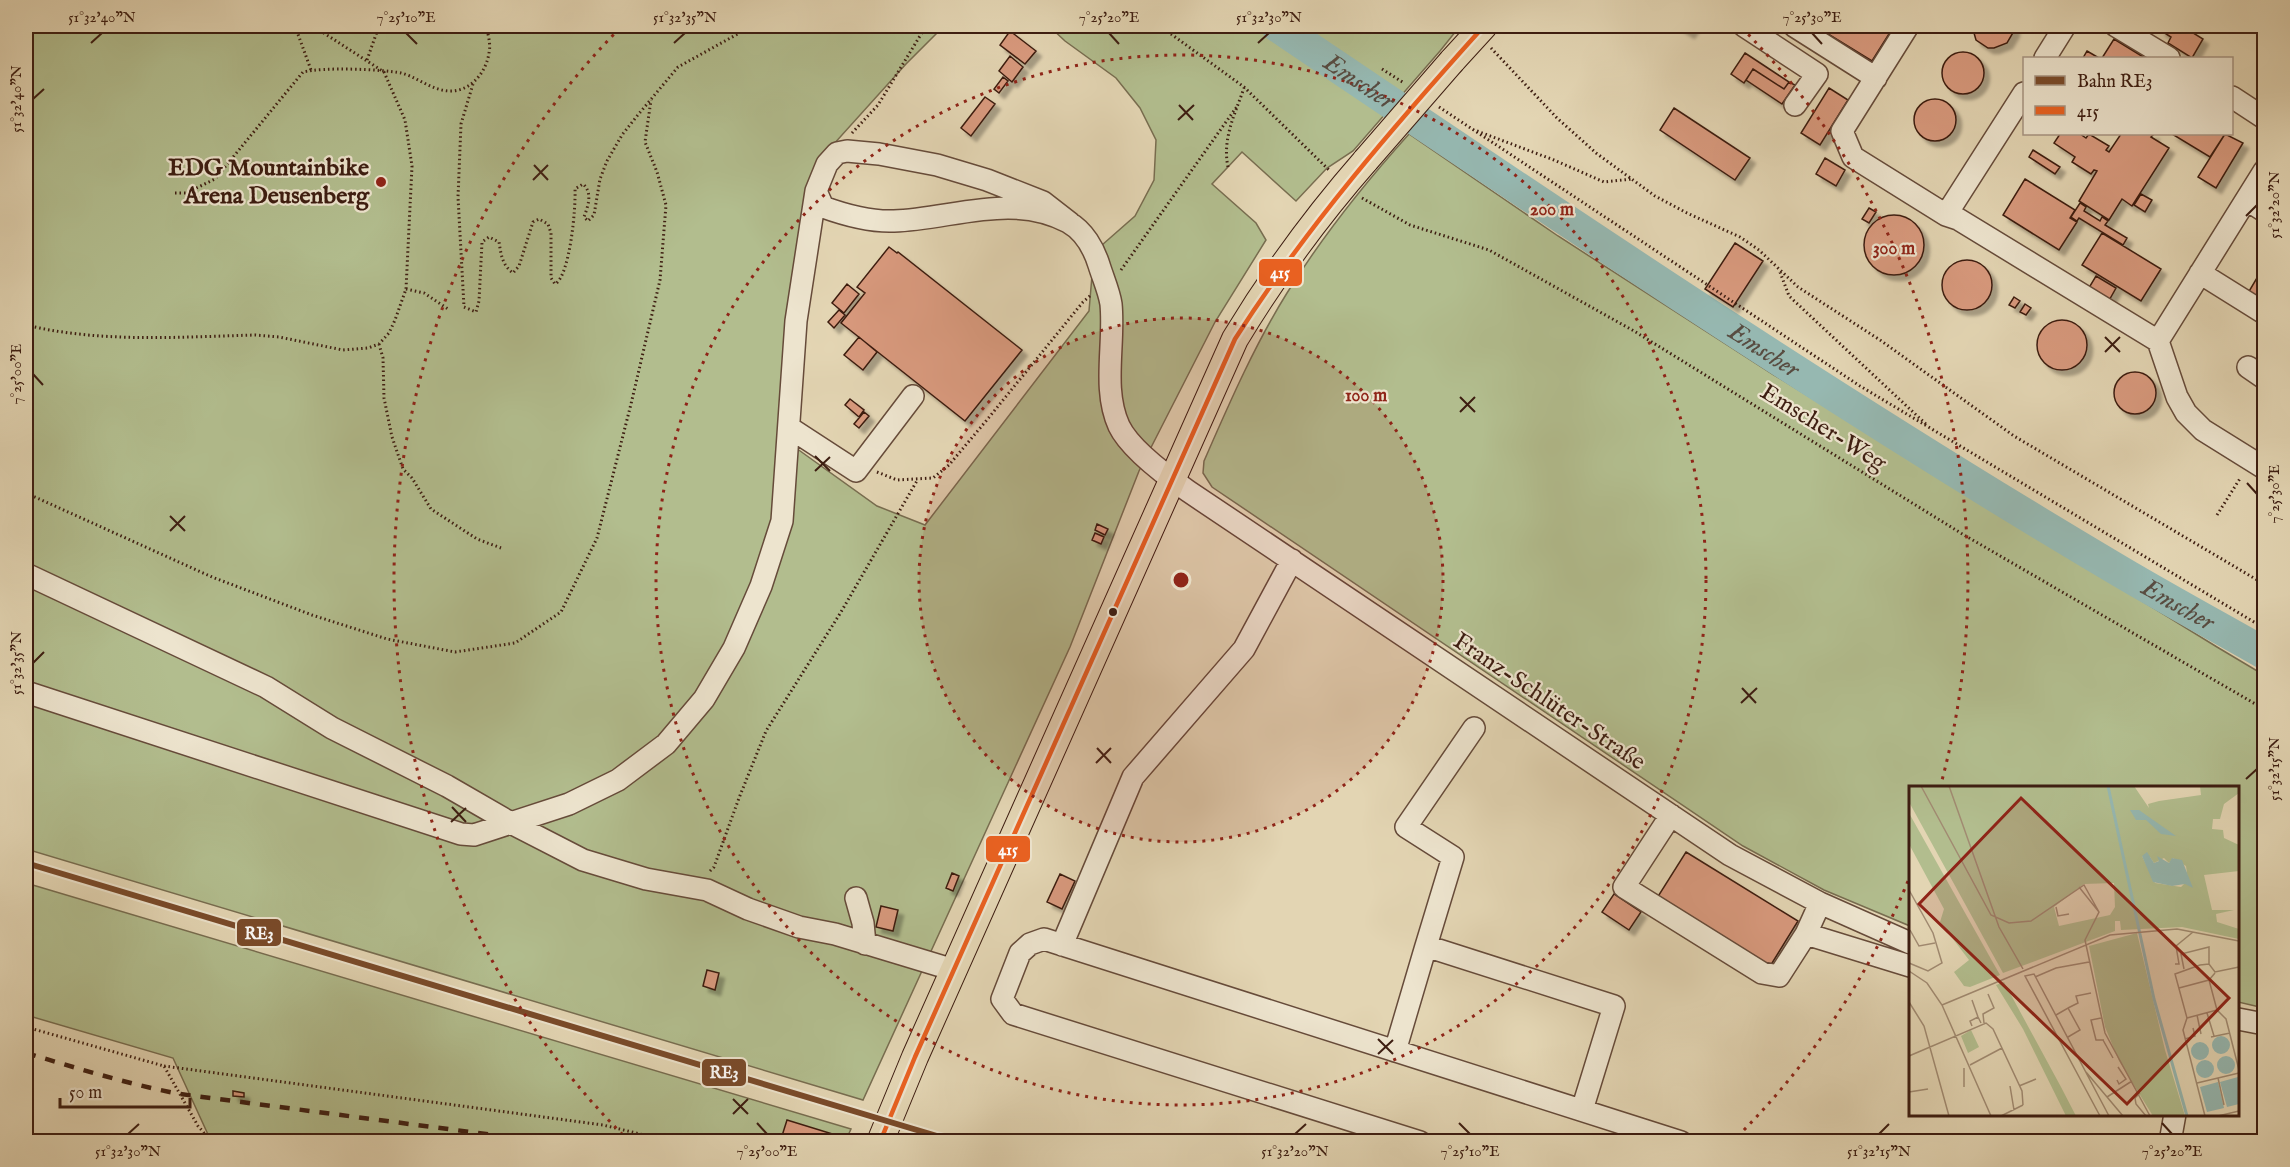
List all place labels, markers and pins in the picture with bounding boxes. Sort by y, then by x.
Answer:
place label: EDG Mountainbike Arena Deusenberg [168,153,370,212]
marker: EDG Mountainbike Arena Deusenberg [374,175,388,189]
centre of rings [1171,570,1191,590]
unlabelled marker [1107,606,1119,618]

